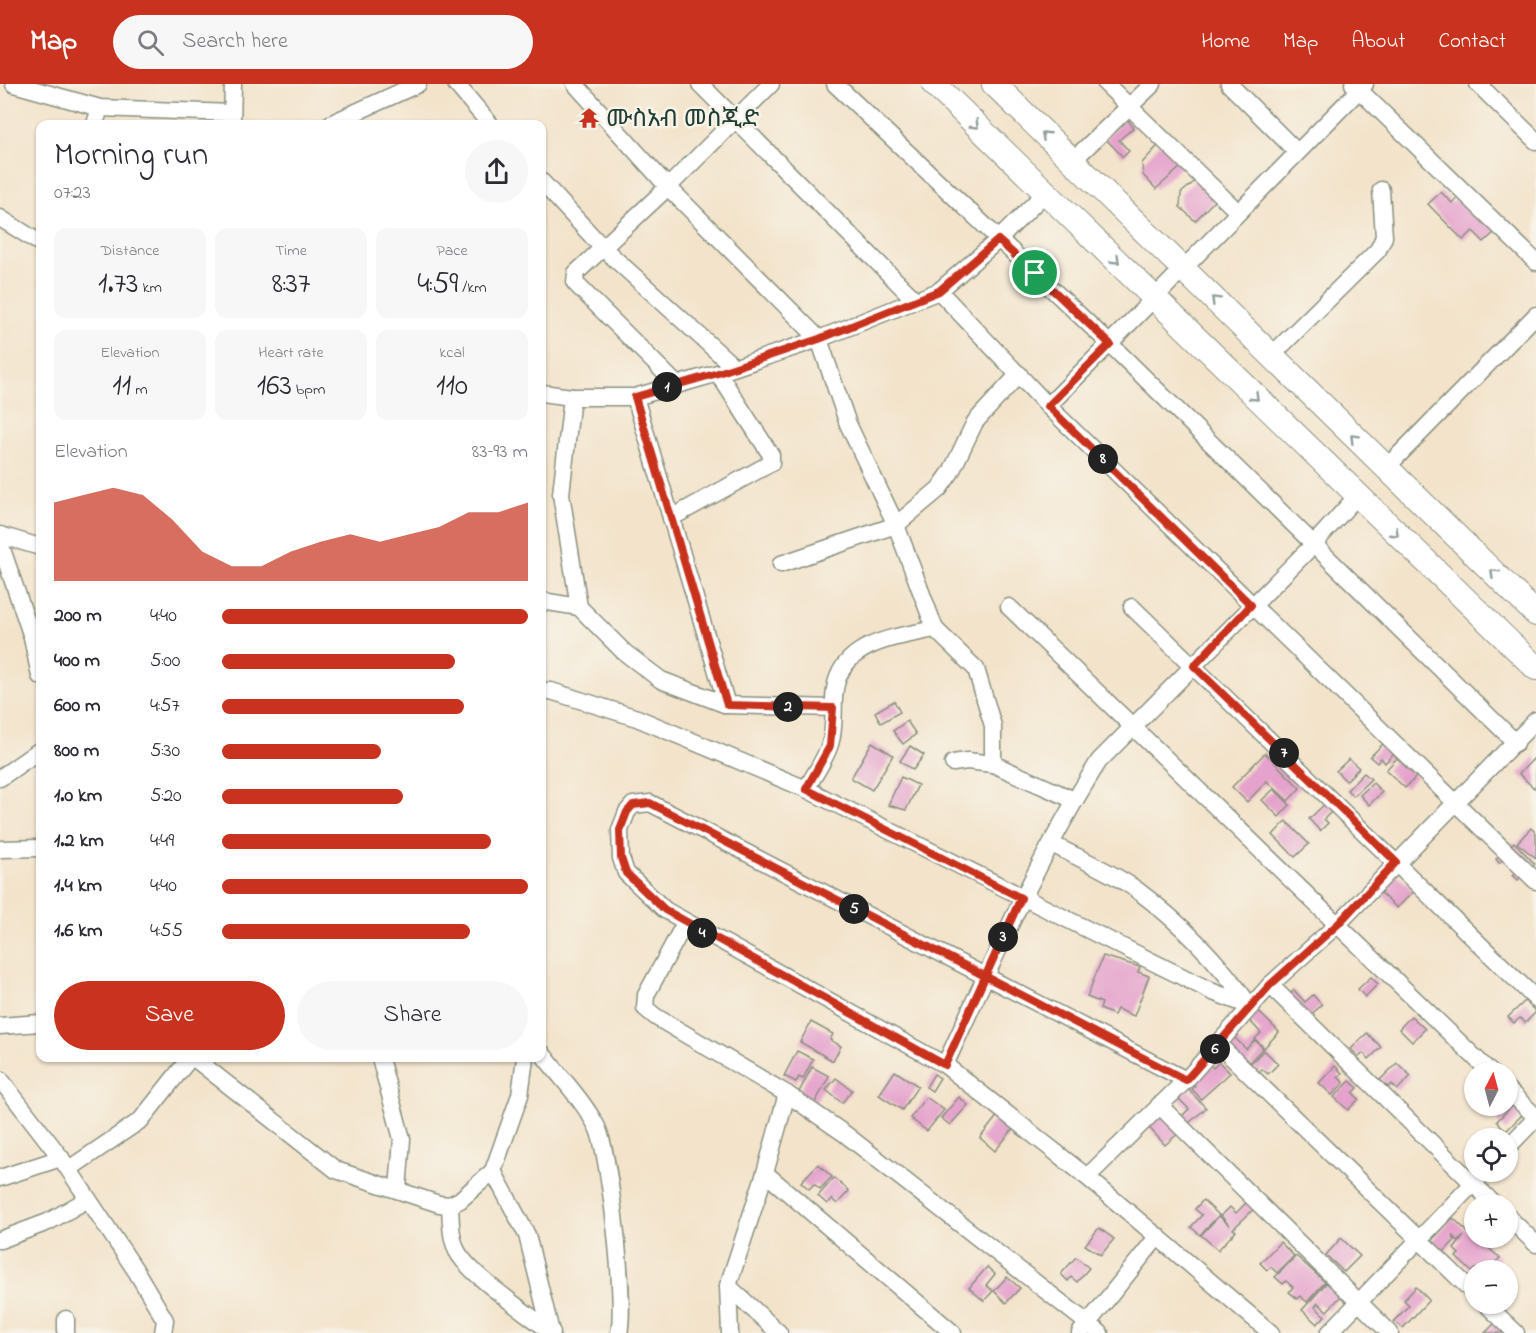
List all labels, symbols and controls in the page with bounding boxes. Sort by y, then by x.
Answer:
search box [113,15,533,69]
text: Map [30,22,77,63]
icon: search [134,26,167,59]
text: Search here [182,26,288,58]
text: Home [1201,27,1250,57]
text: Map [1283,27,1318,57]
text: About [1351,27,1405,57]
text: Contact [1438,27,1506,57]
place label: ሙስአብ መስጂድ [606,103,759,138]
temple icon: ሙስአብ መስጂድ [577,106,601,130]
one-way arrow [968,118,979,129]
one-way arrow [1042,131,1052,142]
text: Morning run [54,132,208,180]
button: share [465,140,528,203]
text: 07:23 [54,179,91,208]
text: Distance [101,239,159,263]
text: Time [275,239,307,263]
text: Pace [436,239,468,263]
pin [1009,247,1060,298]
one-way arrow [1108,253,1119,264]
icon: arrive [1018,256,1051,289]
text: 1.73 [98,263,138,307]
text: 8:37 [272,263,310,307]
text: 4:59 [417,263,458,307]
text: km [138,276,162,300]
text: /km [458,276,487,300]
one-way arrow [1212,297,1223,308]
text: Elevation [101,341,159,365]
text: Heart rate [258,341,324,365]
text: kcal [439,341,465,365]
text: 11 [112,365,131,409]
text: 163 [257,365,292,409]
text: 110 [436,365,468,409]
pin: 1 [652,372,682,402]
text: 1 [664,375,670,399]
text: m [131,378,148,402]
text: bpm [292,378,325,402]
one-way arrow [1248,390,1259,401]
one-way arrow [1350,434,1360,445]
text: Elevation [54,438,128,467]
text: 83–93 m [472,438,528,467]
pin: 8 [1088,444,1118,474]
text: 8 [1100,447,1106,471]
one-way arrow [1388,525,1399,536]
one-way arrow [1490,570,1501,581]
text: 200 m [54,602,102,631]
text: 4:40 [150,602,177,631]
text: 400 m [54,647,100,676]
text: 5:00 [150,647,180,676]
text: 600 m [54,692,101,721]
text: 4:57 [150,692,180,721]
pin: 2 [773,692,803,722]
text: 2 [784,695,792,719]
text: 800 m [54,737,99,766]
text: 5:30 [150,737,180,766]
pin: 7 [1269,738,1299,768]
text: 7 [1281,741,1287,765]
text: 1.0 km [54,782,102,811]
text: 5:20 [150,782,182,811]
text: 1.2 km [54,827,104,856]
text: 4:49 [150,827,174,856]
text: 1.4 km [54,872,102,901]
text: 4:40 [150,872,177,901]
pin: 5 [839,894,869,924]
text: 5 [849,897,859,921]
text: 1.6 km [54,917,103,946]
text: 4:55 [150,917,183,946]
pin: 4 [687,918,717,948]
text: 4 [699,921,705,945]
pin: 3 [988,922,1018,952]
text: 3 [1000,925,1006,949]
button: Save [54,981,285,1050]
button: Share [297,981,528,1050]
pin: 6 [1200,1034,1230,1064]
text: 6 [1211,1037,1219,1061]
north arrow [1464,1062,1518,1116]
map controls [1464,1062,1518,1314]
button: locate [1464,1128,1518,1182]
button: + [1464,1194,1518,1248]
button: − [1464,1260,1518,1314]

